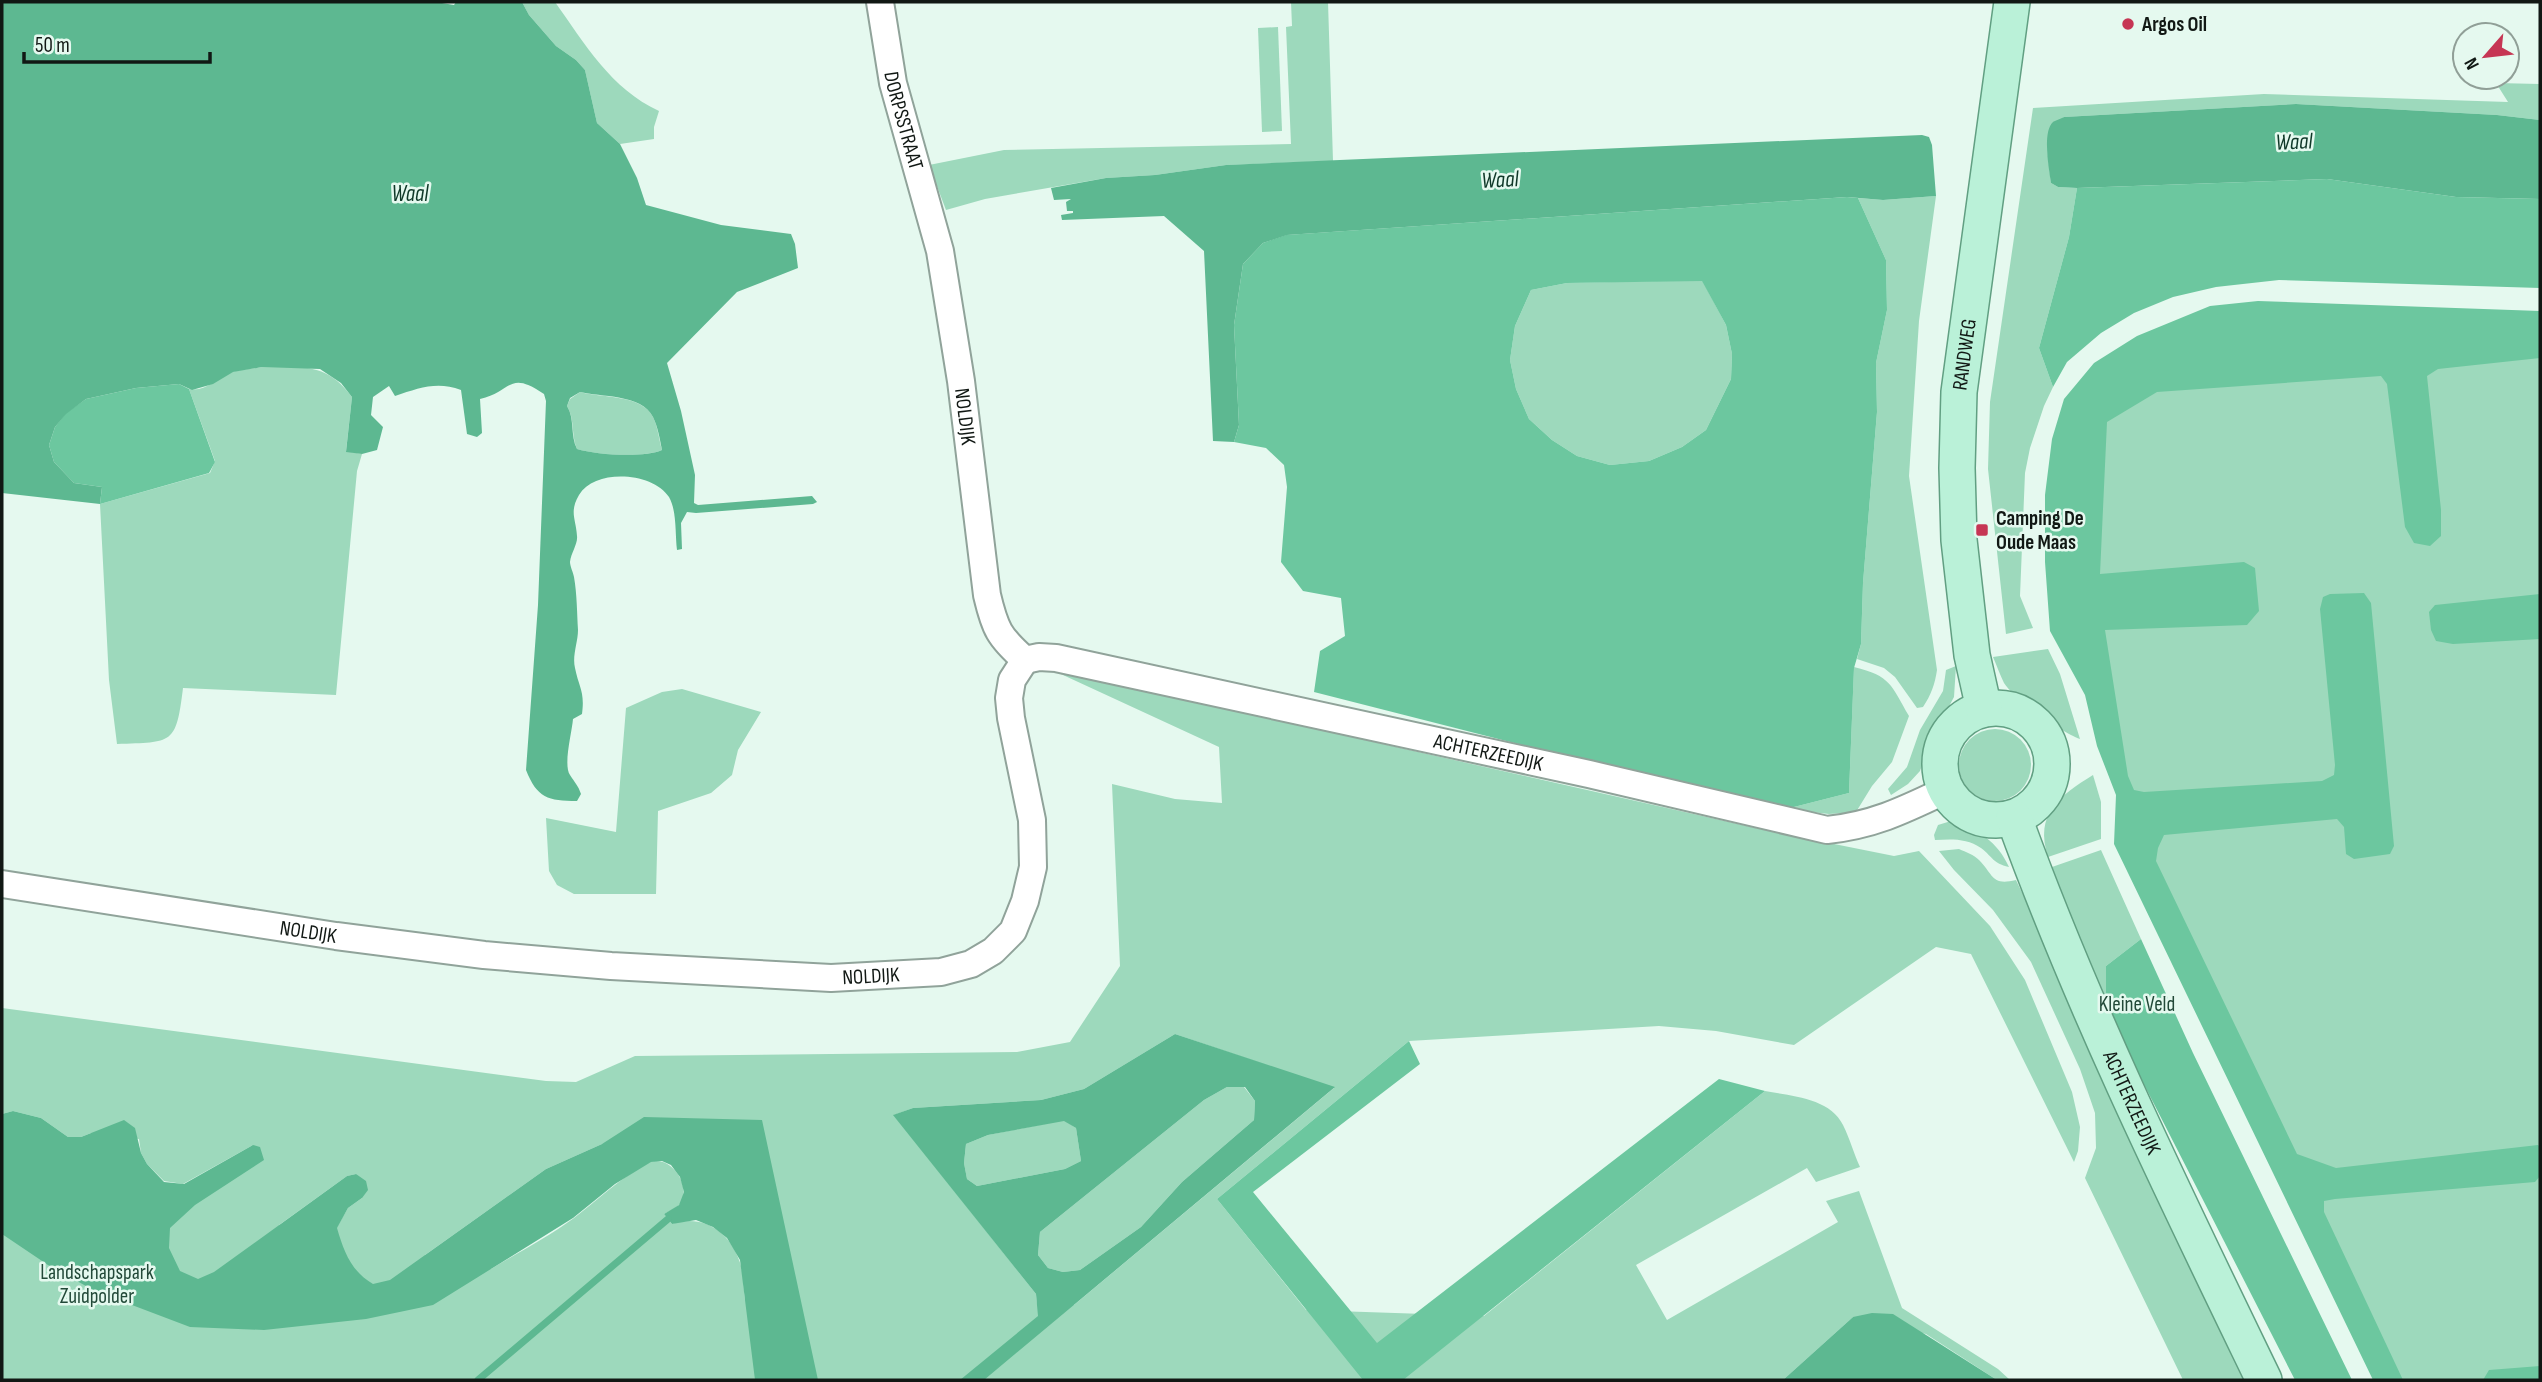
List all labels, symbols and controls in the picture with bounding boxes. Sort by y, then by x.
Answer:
place label: Argos Oil [2141,12,2207,37]
marker: Argos Oil [2120,16,2136,32]
scale bar [24,21,210,65]
north arrow [2451,21,2521,91]
text: 50 m [35,33,70,58]
text: N [2460,53,2485,73]
street label: DORPSSTRAAT [879,70,929,173]
water label: Waal [2275,127,2314,157]
water label: Waal [1481,165,1520,195]
water label: Waal [391,180,429,208]
street label: RANDWEG [1947,317,1981,392]
street label: NOLDIJK [949,387,981,447]
place label: Camping De Oude Maas [1996,506,2084,555]
marker: Camping De Oude Maas [1974,522,1990,538]
street label: ACHTERZEEDIJK [1431,728,1546,776]
street label: NOLDIJK [278,915,339,949]
street label: NOLDIJK [842,962,901,990]
park label: Kleine Veld [2099,992,2175,1017]
street label: ACHTERZEEDIJK [2097,1046,2167,1159]
park label: Landschapspark Zuidpolder [40,1260,154,1309]

